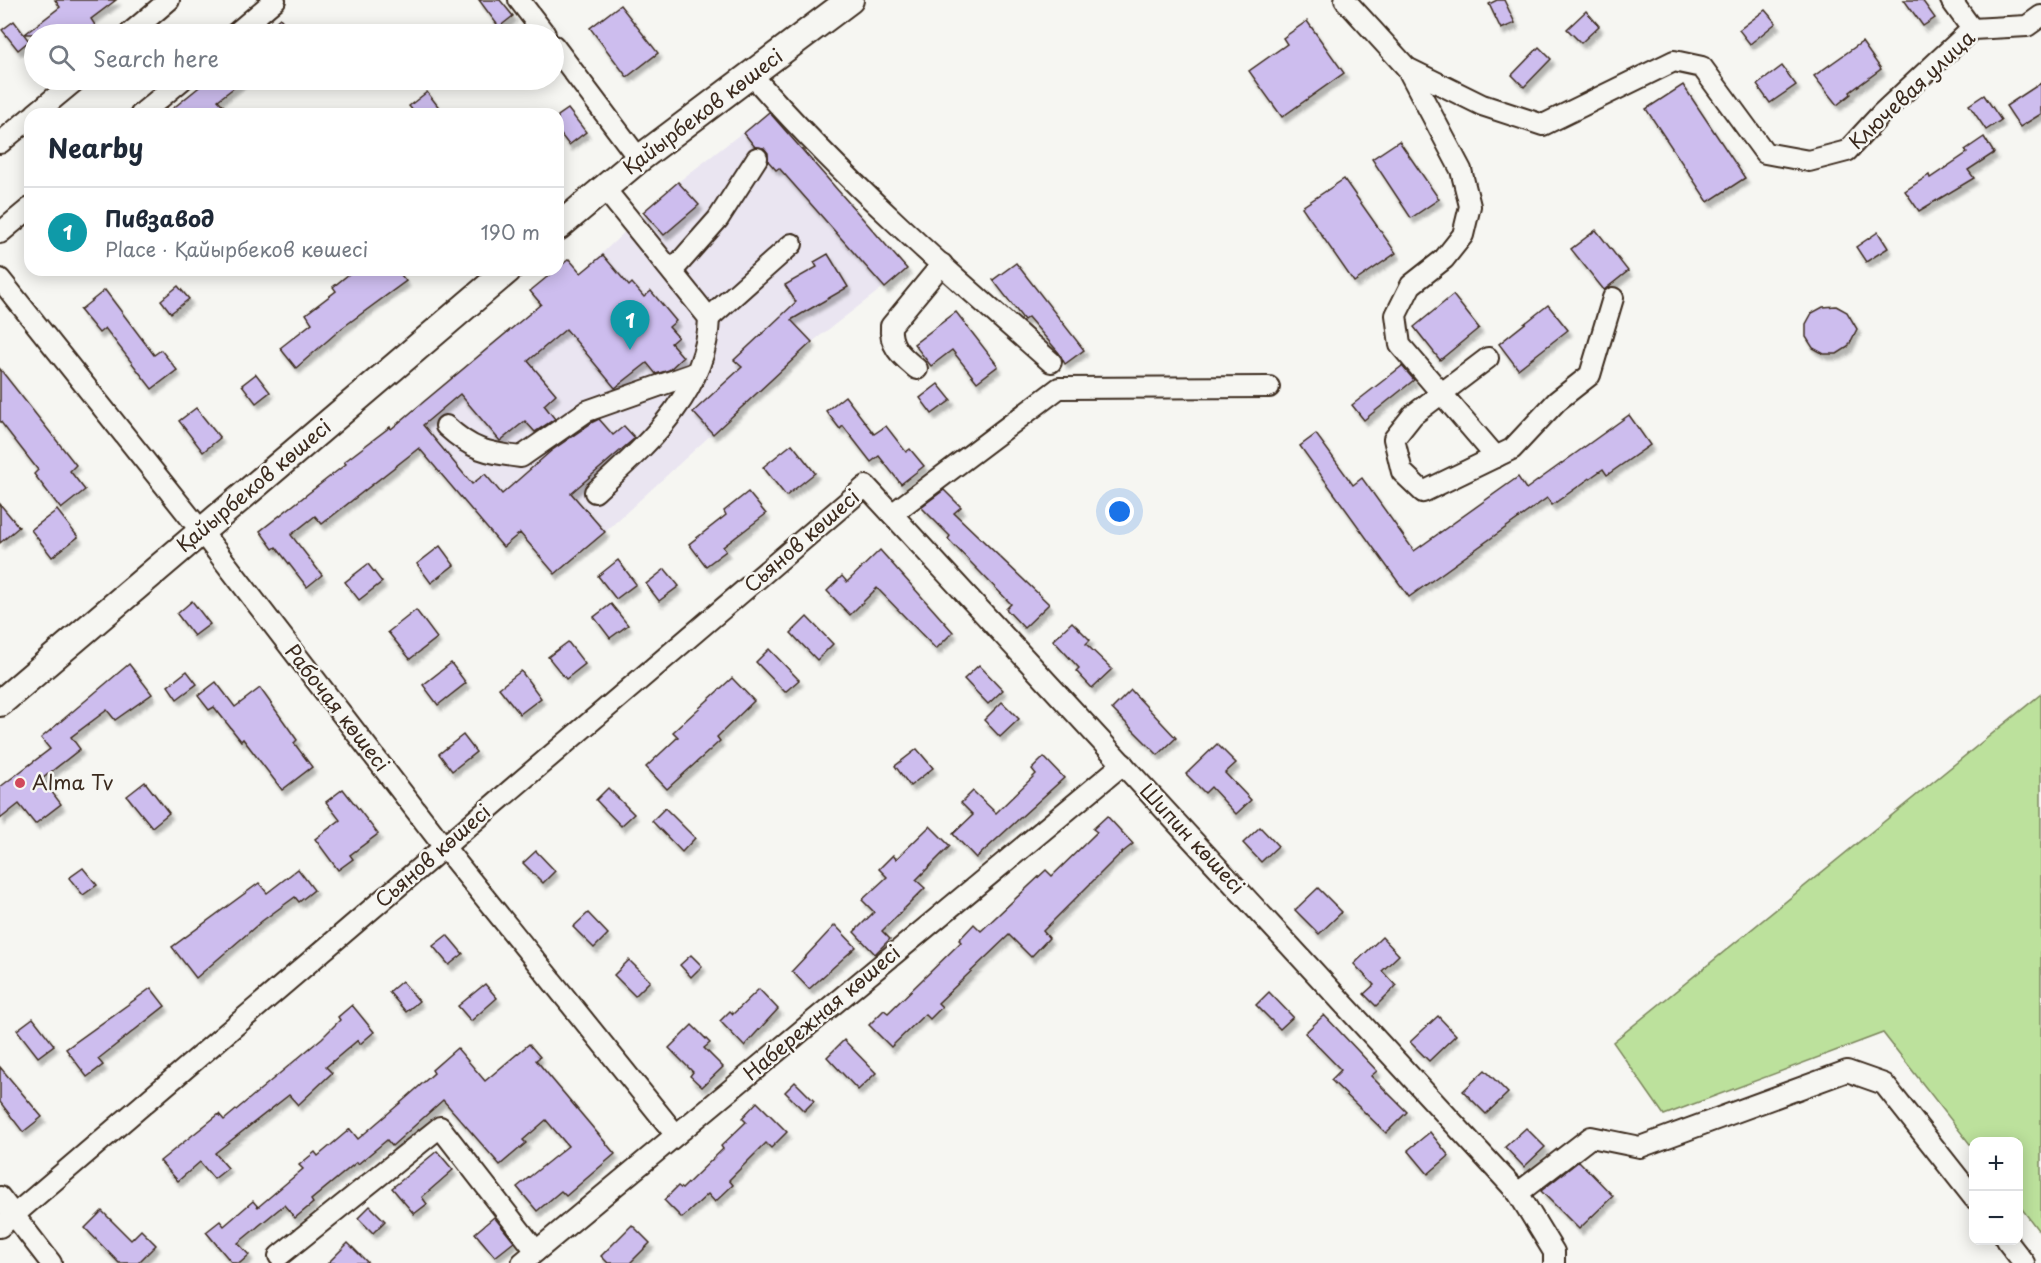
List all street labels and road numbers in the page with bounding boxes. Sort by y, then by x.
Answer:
street label: Ключевая улица [1841,22,1981,156]
street label: Қайырбеков көшесі [616,41,789,181]
street label: Қайырбеков көшесі [170,412,337,559]
street label: Сьянов көшесі [737,482,866,599]
street label: Рабочая көшесі [278,637,397,778]
street label: Шипин көшесі [1133,776,1252,900]
street label: Сьянов көшесі [368,797,497,914]
street label: Набережная көшесі [736,937,906,1087]

